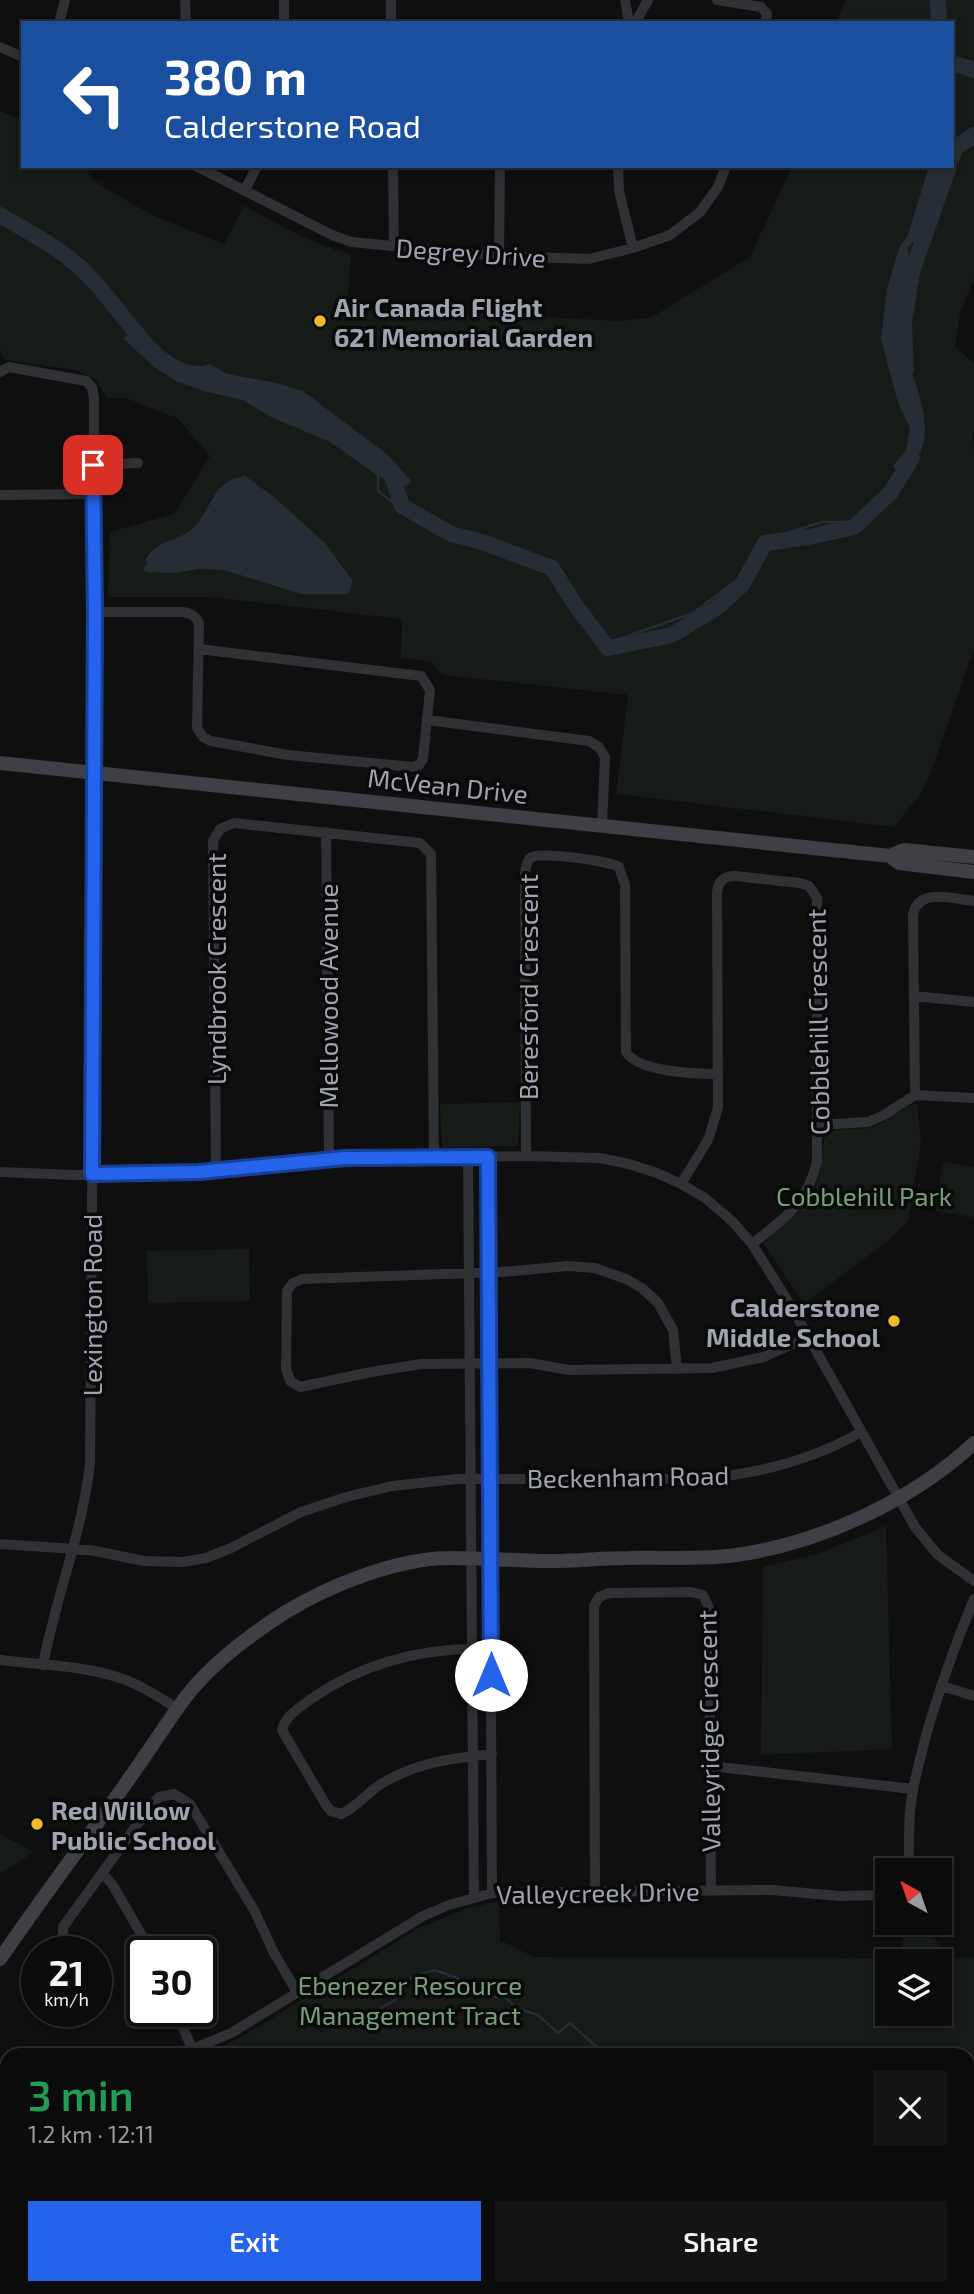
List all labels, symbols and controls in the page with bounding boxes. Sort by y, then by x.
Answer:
text: 380 m [164,46,307,105]
icon: left [49,49,140,140]
text: Calderstone Road [164,106,421,144]
street label: Degrey Drive [395,231,547,273]
place label: Air Canada Flight 621 Memorial Garden [334,291,593,352]
marker: Air Canada Flight 621 Memorial Garden [312,313,328,329]
pin [63,435,123,495]
icon: arrive [74,446,112,484]
street label: McVean Drive [366,761,530,809]
street label: Lyndbrook Crescent [200,853,231,1085]
street label: Beresford Crescent [512,874,543,1100]
street label: Mellowood Avenue [312,884,343,1108]
street label: Cobblehill Crescent [800,908,834,1136]
park label: Cobblehill Park [776,1180,952,1211]
street label: Lexington Road [76,1214,107,1396]
place label: Calderstone Middle School [706,1291,880,1352]
marker: Calderstone Middle School [886,1313,902,1329]
street label: Beckenham Road [526,1459,730,1493]
street label: Valleyridge Crescent [690,1610,726,1852]
position arrow [454,1638,528,1712]
place label: Red Willow Public School [51,1794,216,1855]
marker: Red Willow Public School [29,1816,45,1832]
north arrow [875,1858,952,1936]
map controls [875,1858,952,2026]
street label: Valleycreek Drive [496,1875,700,1909]
speed limit sign: 30 [126,1936,217,2027]
button: layers [875,1949,952,2026]
text: 21 [49,1951,84,1993]
park label: Ebenezer Resource Management Tract [298,1969,522,2030]
text: km/h [44,1988,89,2010]
text: 3 min [28,2069,134,2119]
button: close [873,2071,947,2145]
text: 1.2 km · 12:11 [28,2120,154,2148]
button: Exit [28,2201,481,2281]
button: Share [495,2201,947,2281]

